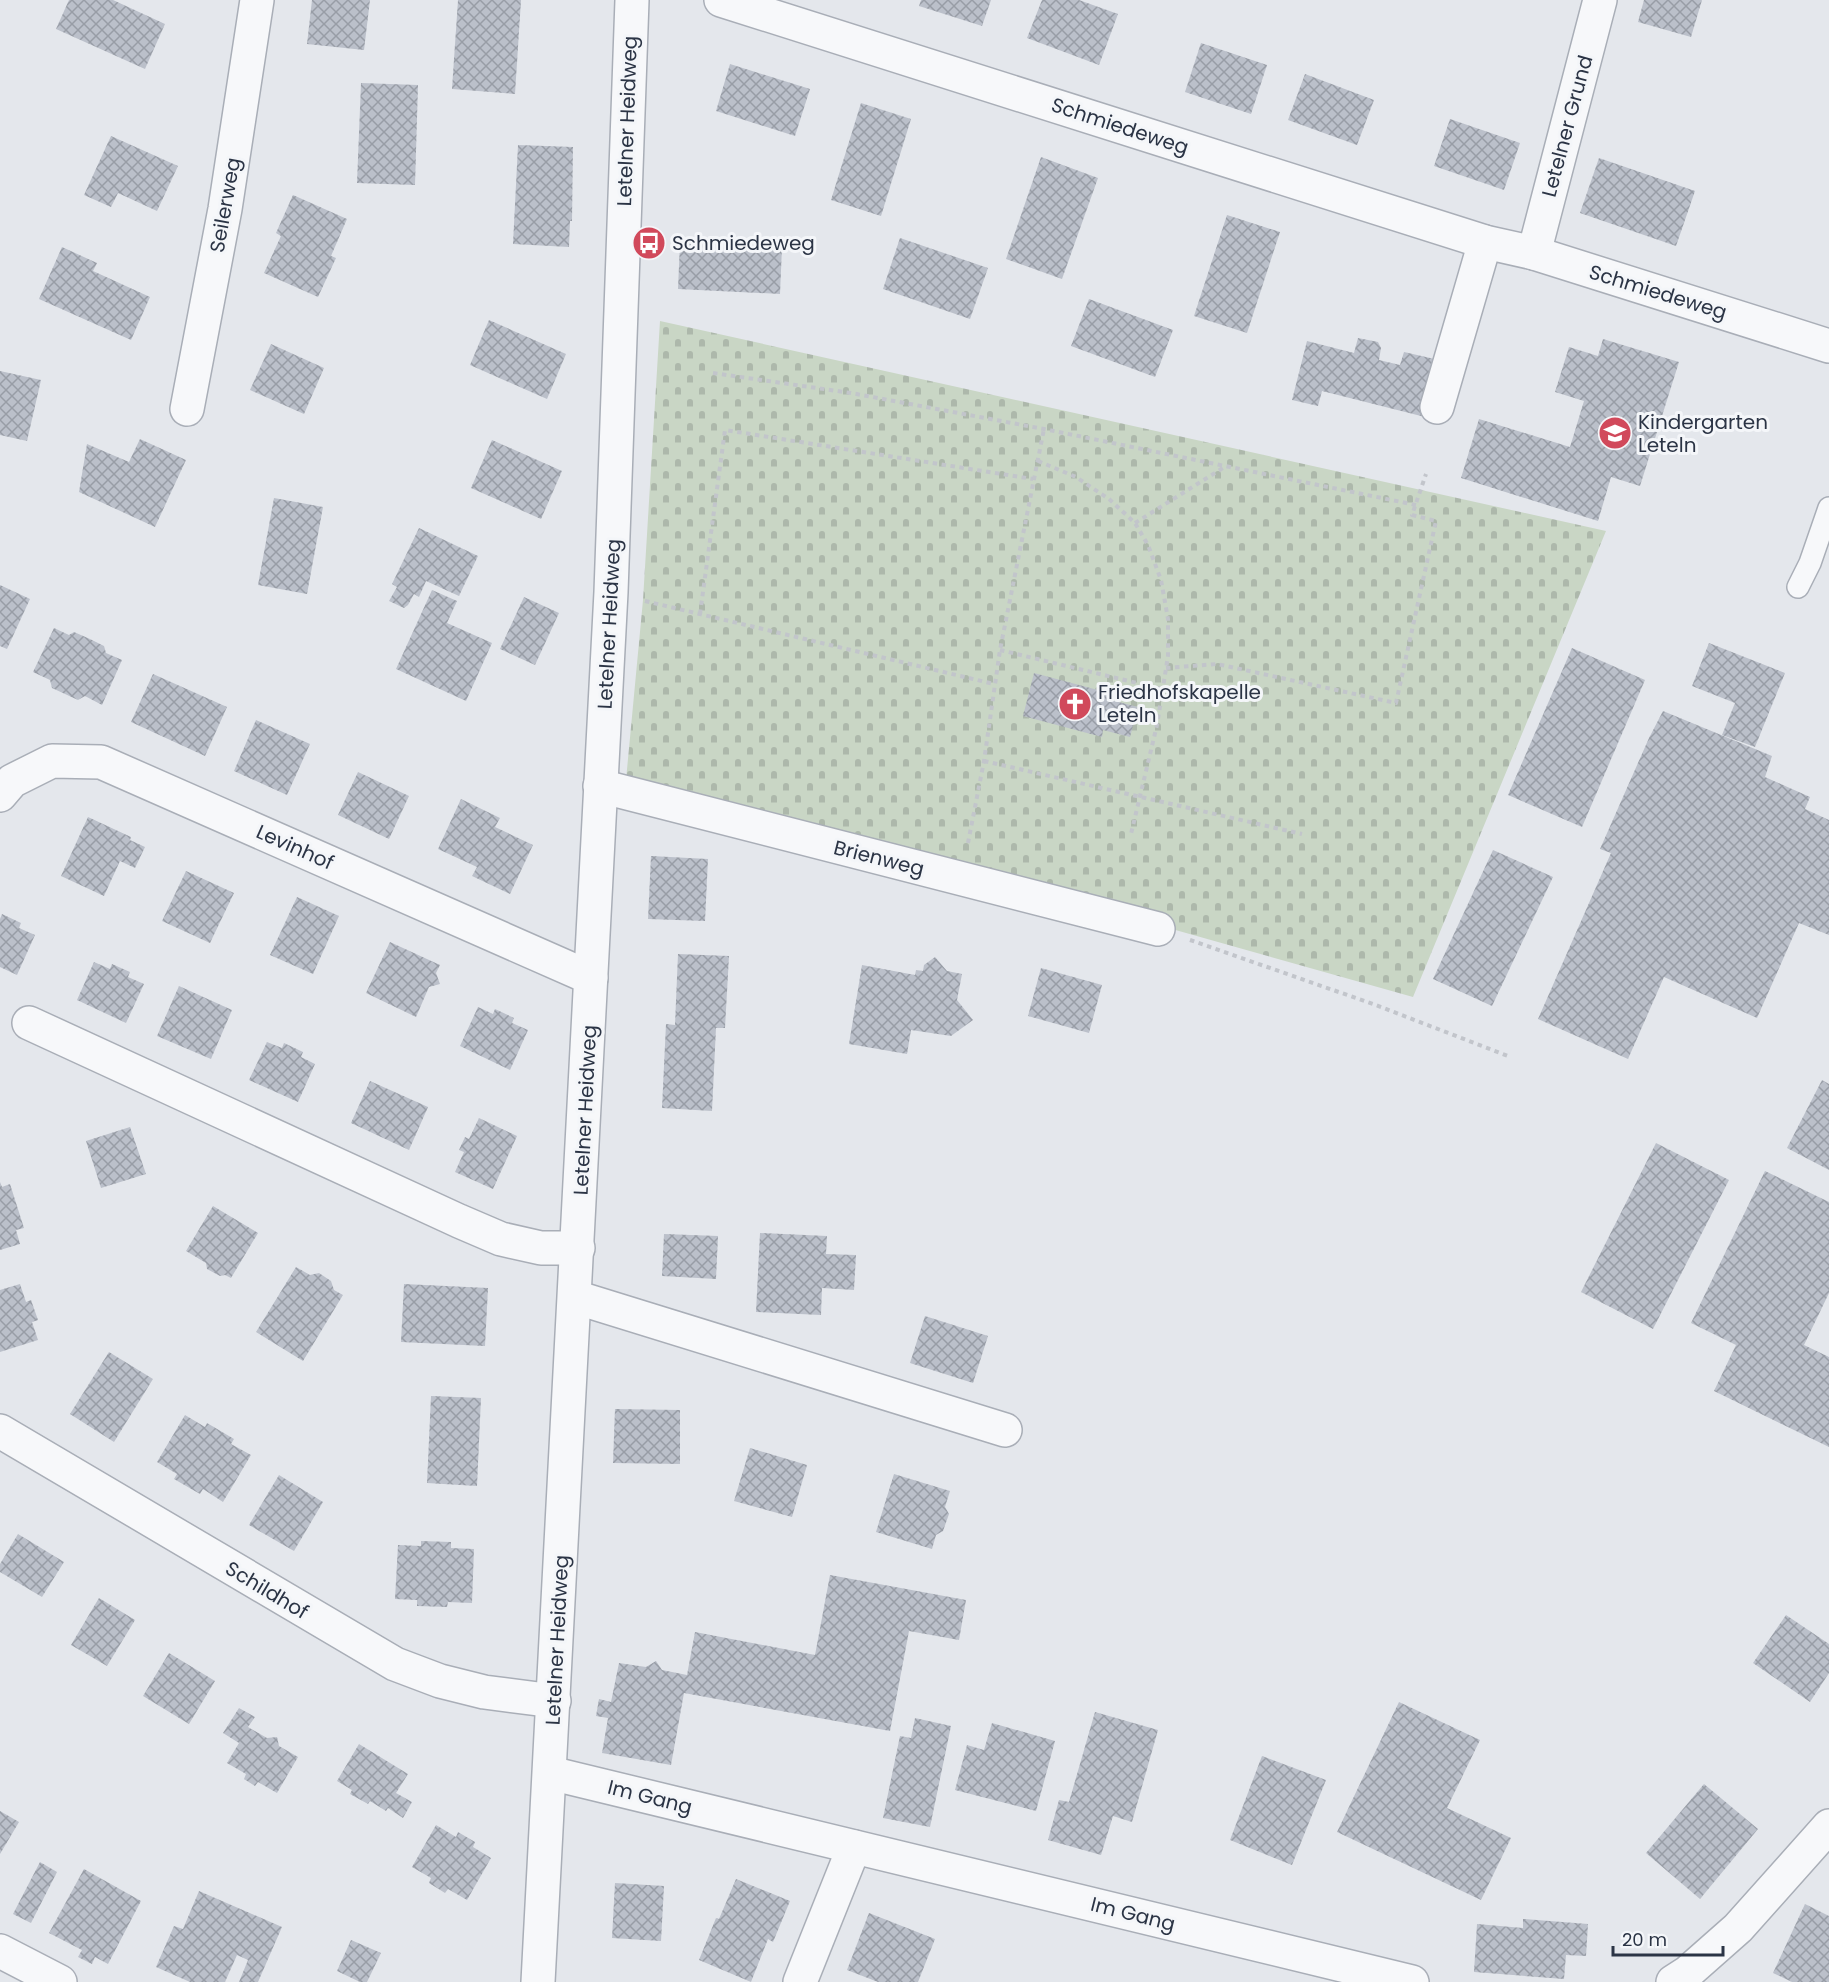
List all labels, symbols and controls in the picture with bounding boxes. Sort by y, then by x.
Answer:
street label: Letelner Heidweg [610,35,644,207]
street label: Letelner Grund [1535,52,1599,200]
street label: Schmiedeweg [1048,91,1192,161]
street label: Seilerweg [203,155,247,255]
bus stop icon: Schmiedeweg [631,225,667,261]
place label: Schmiedeweg [672,229,815,257]
street label: Schmiedeweg [1586,258,1730,326]
place label: Kindergarten Leteln [1638,408,1768,459]
school or university icon: Kindergarten Leteln [1597,415,1633,451]
street label: Letelner Heidweg [591,538,627,710]
place label: Friedhofskapelle Leteln [1098,678,1261,729]
church icon: Friedhofskapelle Leteln [1057,686,1093,722]
street label: Levinhof [252,817,338,877]
street label: Brienweg [831,833,927,883]
street label: Letelner Heidweg [567,1024,603,1196]
street label: Schildhof [220,1554,314,1626]
street label: Letelner Heidweg [539,1554,575,1726]
street label: Im Gang [605,1773,695,1821]
street label: Im Gang [1088,1890,1178,1938]
scale bar [1613,1919,1722,1957]
text: 20 m [1622,1927,1667,1952]

